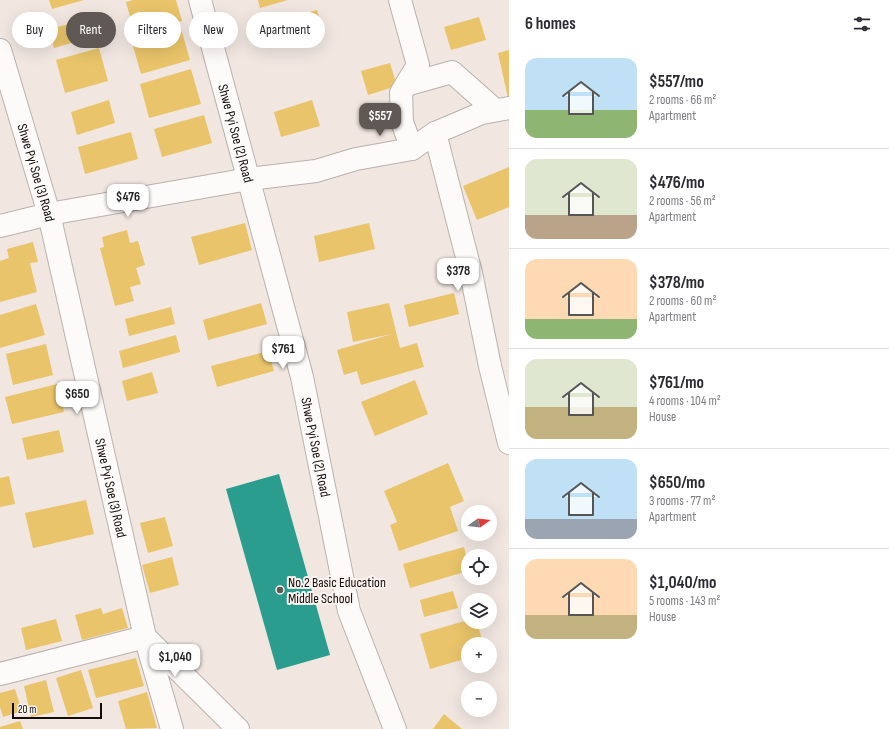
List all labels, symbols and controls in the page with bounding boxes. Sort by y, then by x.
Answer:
chip: Buy [12,12,58,48]
chip: Rent [66,12,116,48]
chip: Filters [124,12,181,48]
chip: New [189,12,238,48]
chip: Apartment [246,12,325,48]
icon: filters [851,13,873,35]
text: 6 homes [525,14,576,34]
text: $557/mo [649,72,704,92]
icon: home [557,74,605,122]
street label: Shwe Pyi Soe (2) Road [214,82,257,185]
text: 2 rooms · 66 m² [649,92,716,108]
pin: $557 [356,103,404,137]
text: $557 [368,108,392,124]
text: Apartment [649,108,696,124]
street label: Shwe Pyi Soe (3) Road [14,122,58,223]
text: $476/mo [649,173,705,193]
icon: home [557,175,605,223]
pin: $476 [104,184,152,218]
text: $476 [116,189,140,205]
text: 2 rooms · 56 m² [649,193,716,209]
text: Apartment [649,209,696,225]
pin: $378 [434,258,482,292]
text: $378 [446,263,470,279]
text: $378/mo [649,273,704,293]
icon: home [557,275,605,323]
text: 2 rooms · 60 m² [649,293,716,309]
text: Apartment [649,309,696,325]
pin: $761 [259,336,307,370]
text: $761 [271,341,295,357]
text: $761/mo [649,373,704,393]
icon: home [557,375,605,423]
pin: $650 [53,381,101,415]
text: $650 [65,386,89,402]
text: 4 rooms · 104 m² [649,393,721,409]
street label: Shwe Pyi Soe (2) Road [297,396,334,499]
text: House [649,409,676,425]
street label: Shwe Pyi Soe (3) Road [91,437,130,539]
text: $650/mo [649,473,705,493]
icon: home [557,475,605,523]
text: 3 rooms · 77 m² [649,493,715,509]
north arrow [461,505,497,541]
map controls [461,505,497,717]
text: Apartment [649,509,696,525]
button: locate [461,549,497,585]
text: $1,040/mo [649,573,716,593]
place label: No.2 Basic Education Middle School [288,574,386,607]
icon: home [557,575,605,623]
marker: No.2 Basic Education Middle School [275,585,285,595]
button: layers [461,593,497,629]
text: 5 rooms · 143 m² [649,593,720,609]
text: House [649,609,676,625]
button: + [461,637,497,673]
pin: $1,040 [142,644,208,678]
text: $1,040 [158,649,192,665]
button: − [461,681,497,717]
scale bar [12,701,102,720]
text: 20 m [18,703,36,716]

